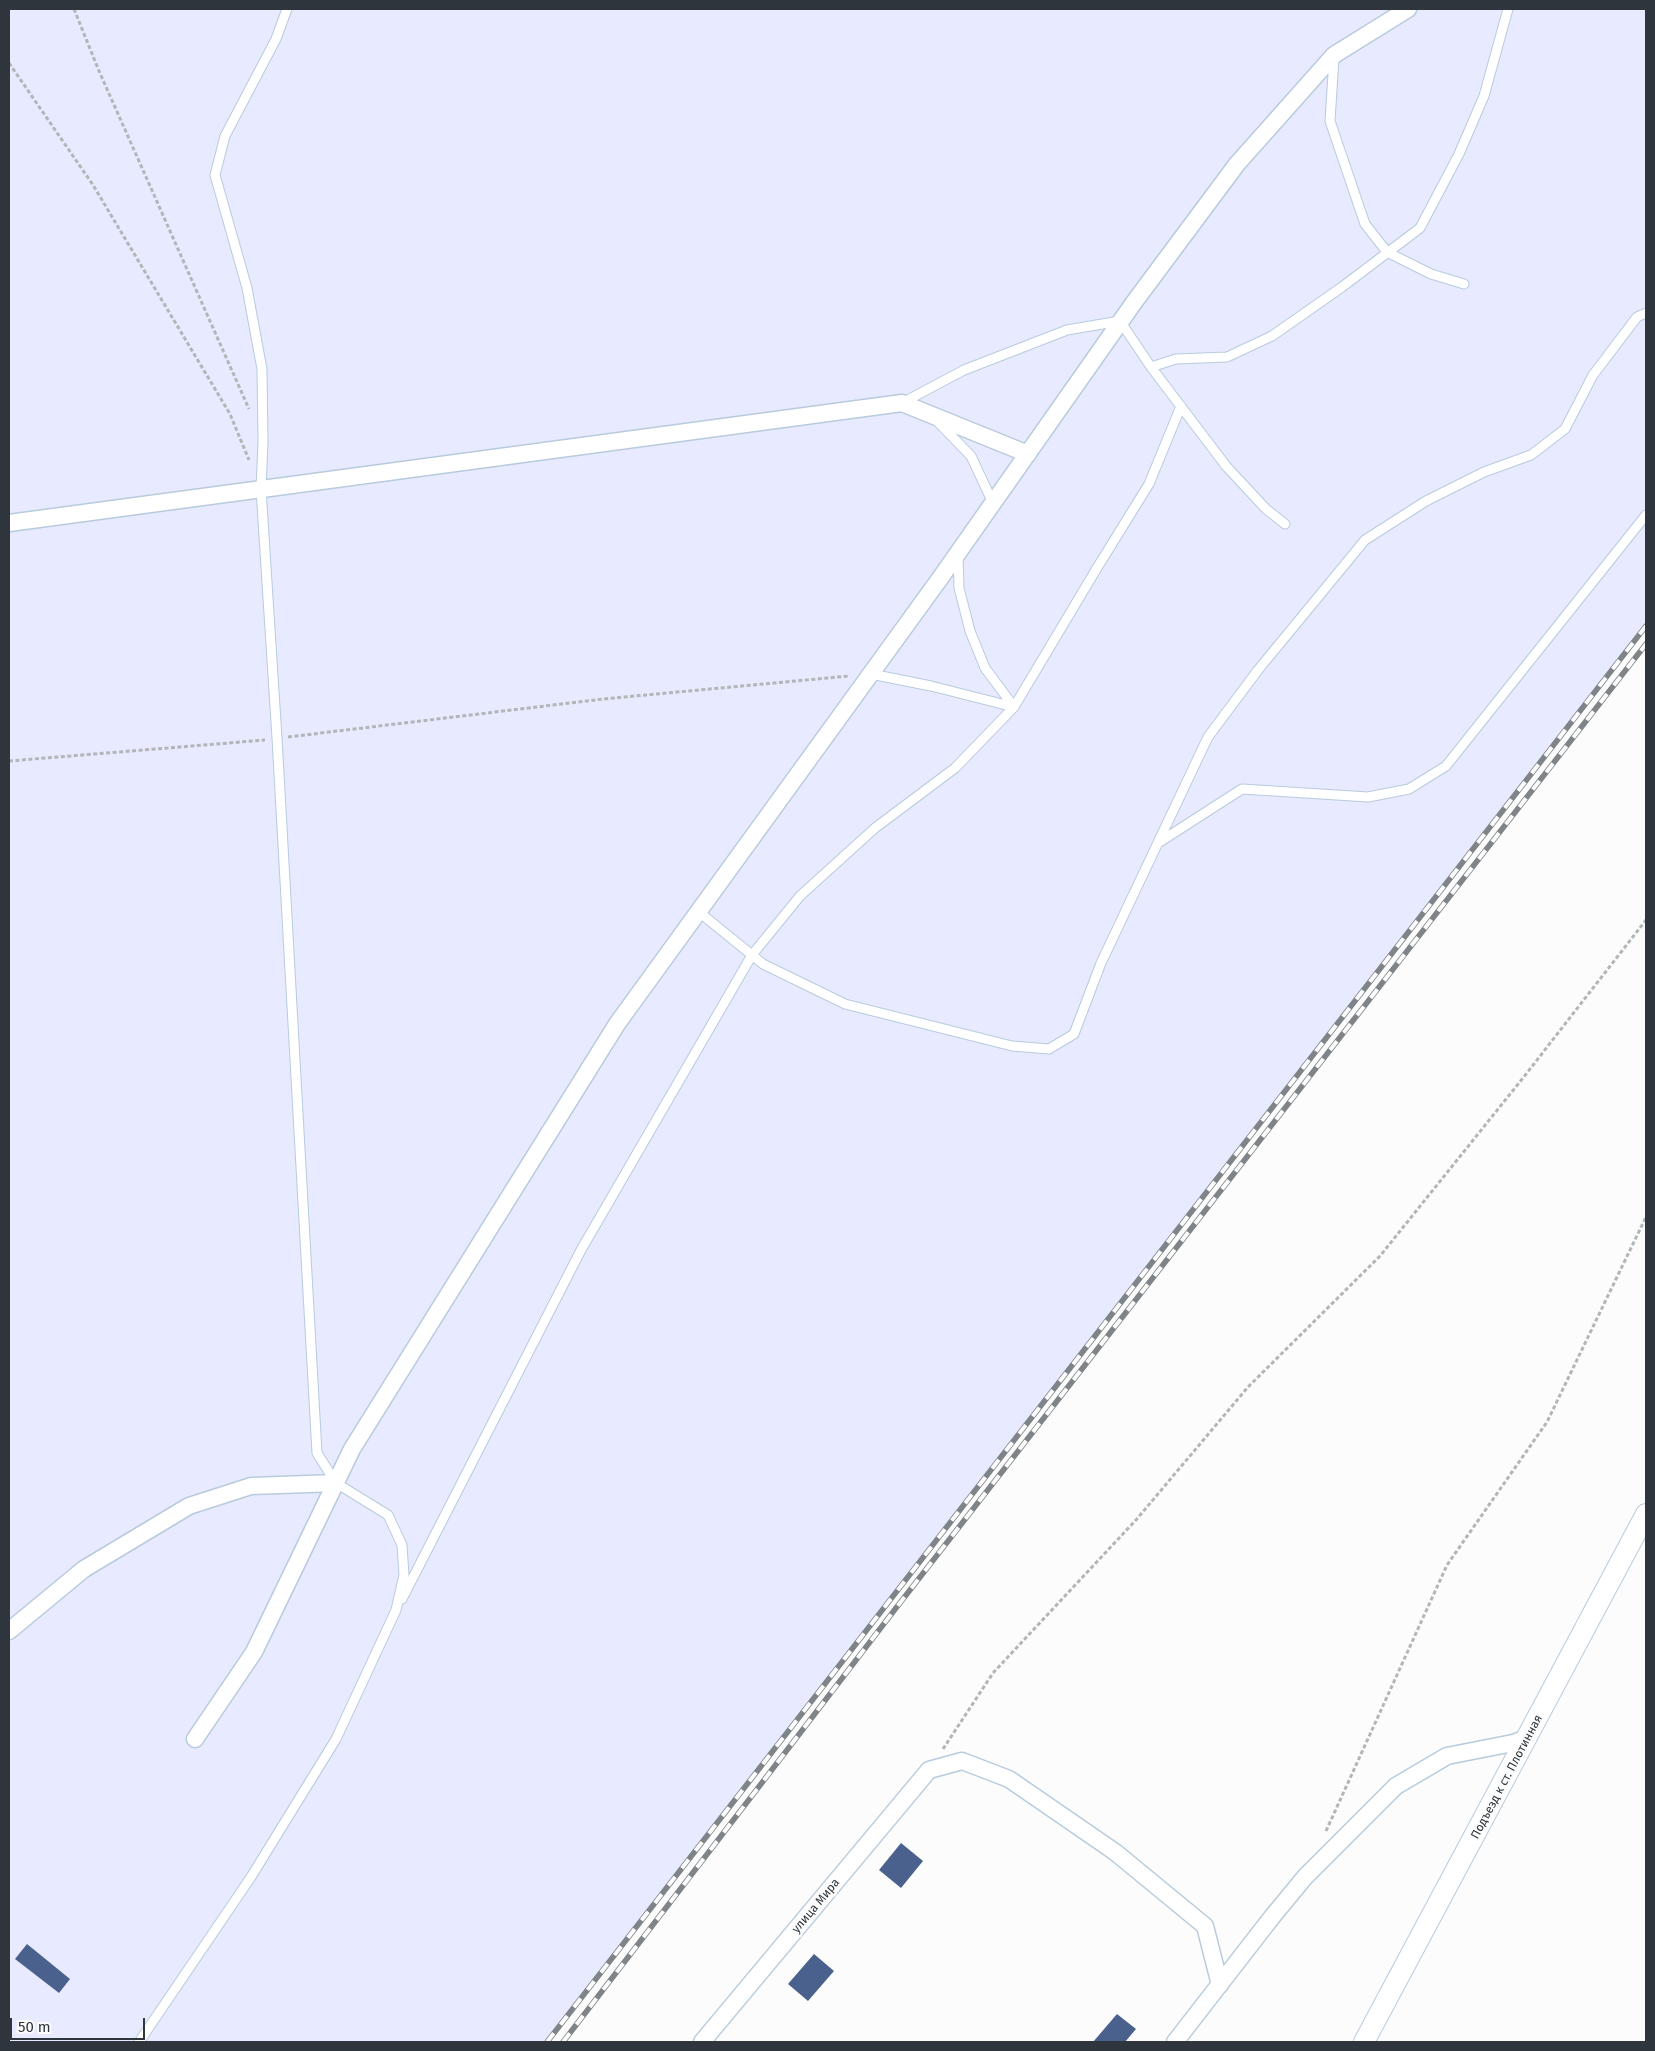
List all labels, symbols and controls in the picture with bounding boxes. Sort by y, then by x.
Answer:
street label: Подъезд к ст. Плотинная [1468,1713,1546,1841]
street label: улица Мира [789,1876,843,1936]
scale bar [12,2008,148,2040]
text: 50 m [18,2018,51,2036]

